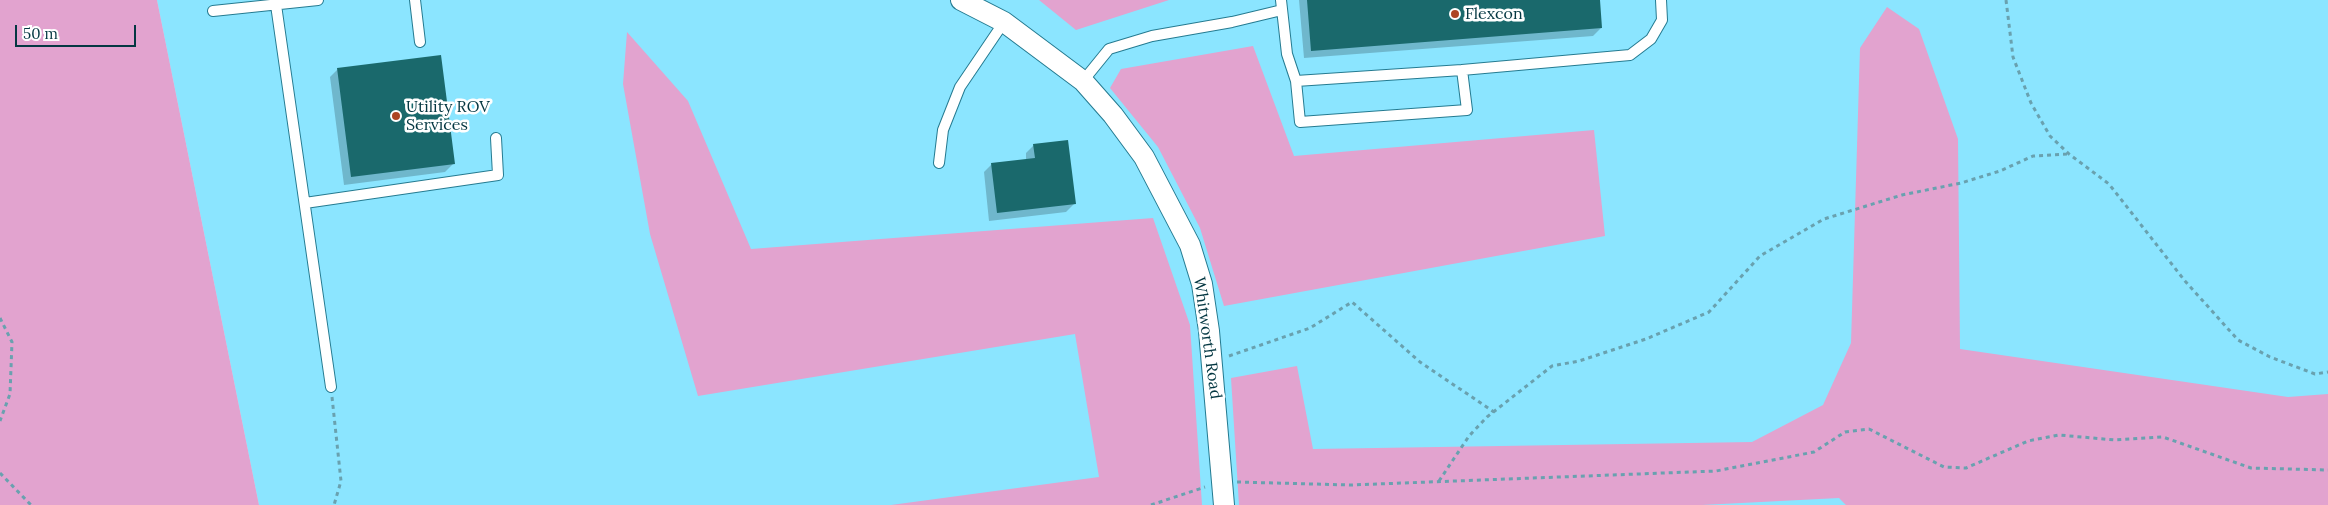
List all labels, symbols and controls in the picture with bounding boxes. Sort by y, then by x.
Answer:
place label: Flexcon [1465,4,1523,24]
marker: Flexcon [1449,8,1461,20]
scale bar [18,15,139,47]
text: 50 m [23,24,58,43]
place label: Utility ROV Services [406,97,490,135]
marker: Utility ROV Services [390,110,402,122]
street label: Whitworth Road [1189,276,1225,400]

